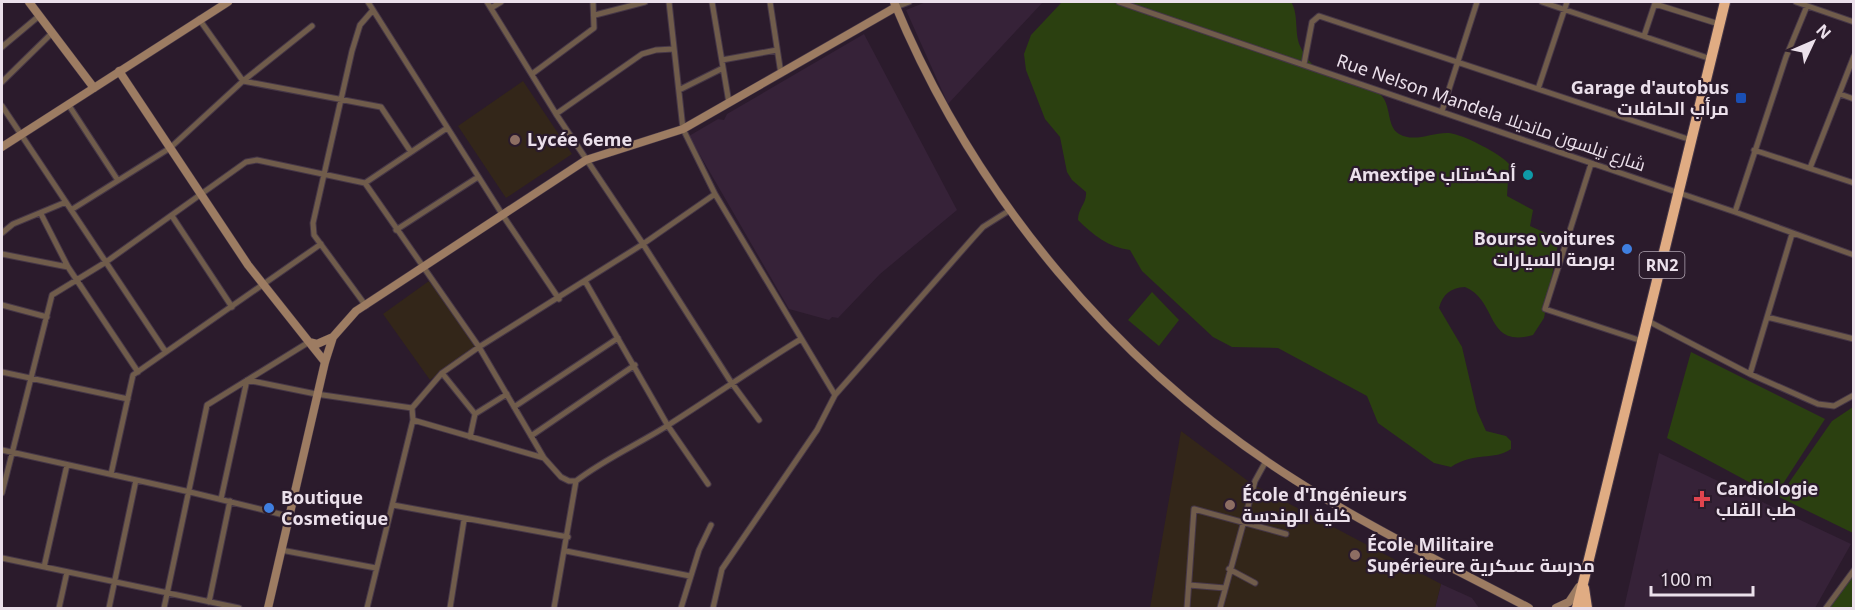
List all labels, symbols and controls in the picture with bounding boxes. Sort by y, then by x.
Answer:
north arrow [1783,12,1843,72]
text: N [1811,19,1836,44]
street label: Rue Nelson Mandela شارع نيلسون مانديلا [1333,48,1649,177]
place label: Garage d'autobus مرأب الحافلات [1571,75,1729,120]
marker: Garage d'autobus مرأب الحافلات [1734,91,1748,105]
place label: Lycée 6eme [527,127,632,151]
marker: Lycée 6eme [508,133,522,147]
place label: Amextipe أمكستاب [1349,162,1516,186]
marker: Amextipe أمكستاب [1521,168,1535,182]
place label: Bourse voitures بورصة السيارات [1474,226,1615,271]
marker: Bourse voitures بورصة السيارات [1620,242,1634,256]
road number: RN2 [1640,252,1684,278]
place label: Cardiologie طب القلب [1716,476,1818,521]
place label: École d'Ingénieurs كلية الهندسة [1242,482,1407,527]
place label: Boutique Cosmetique [281,485,388,530]
marker: Cardiologie طب القلب [1693,490,1711,508]
marker: École d'Ingénieurs كلية الهندسة [1223,498,1237,512]
marker: Boutique Cosmetique [262,501,276,515]
place label: École Militaire Supérieure مدرسة عسكرية [1367,532,1595,577]
marker: École Militaire Supérieure مدرسة عسكرية [1348,548,1362,562]
scale bar [1651,559,1753,597]
text: 100 m [1660,567,1712,591]

